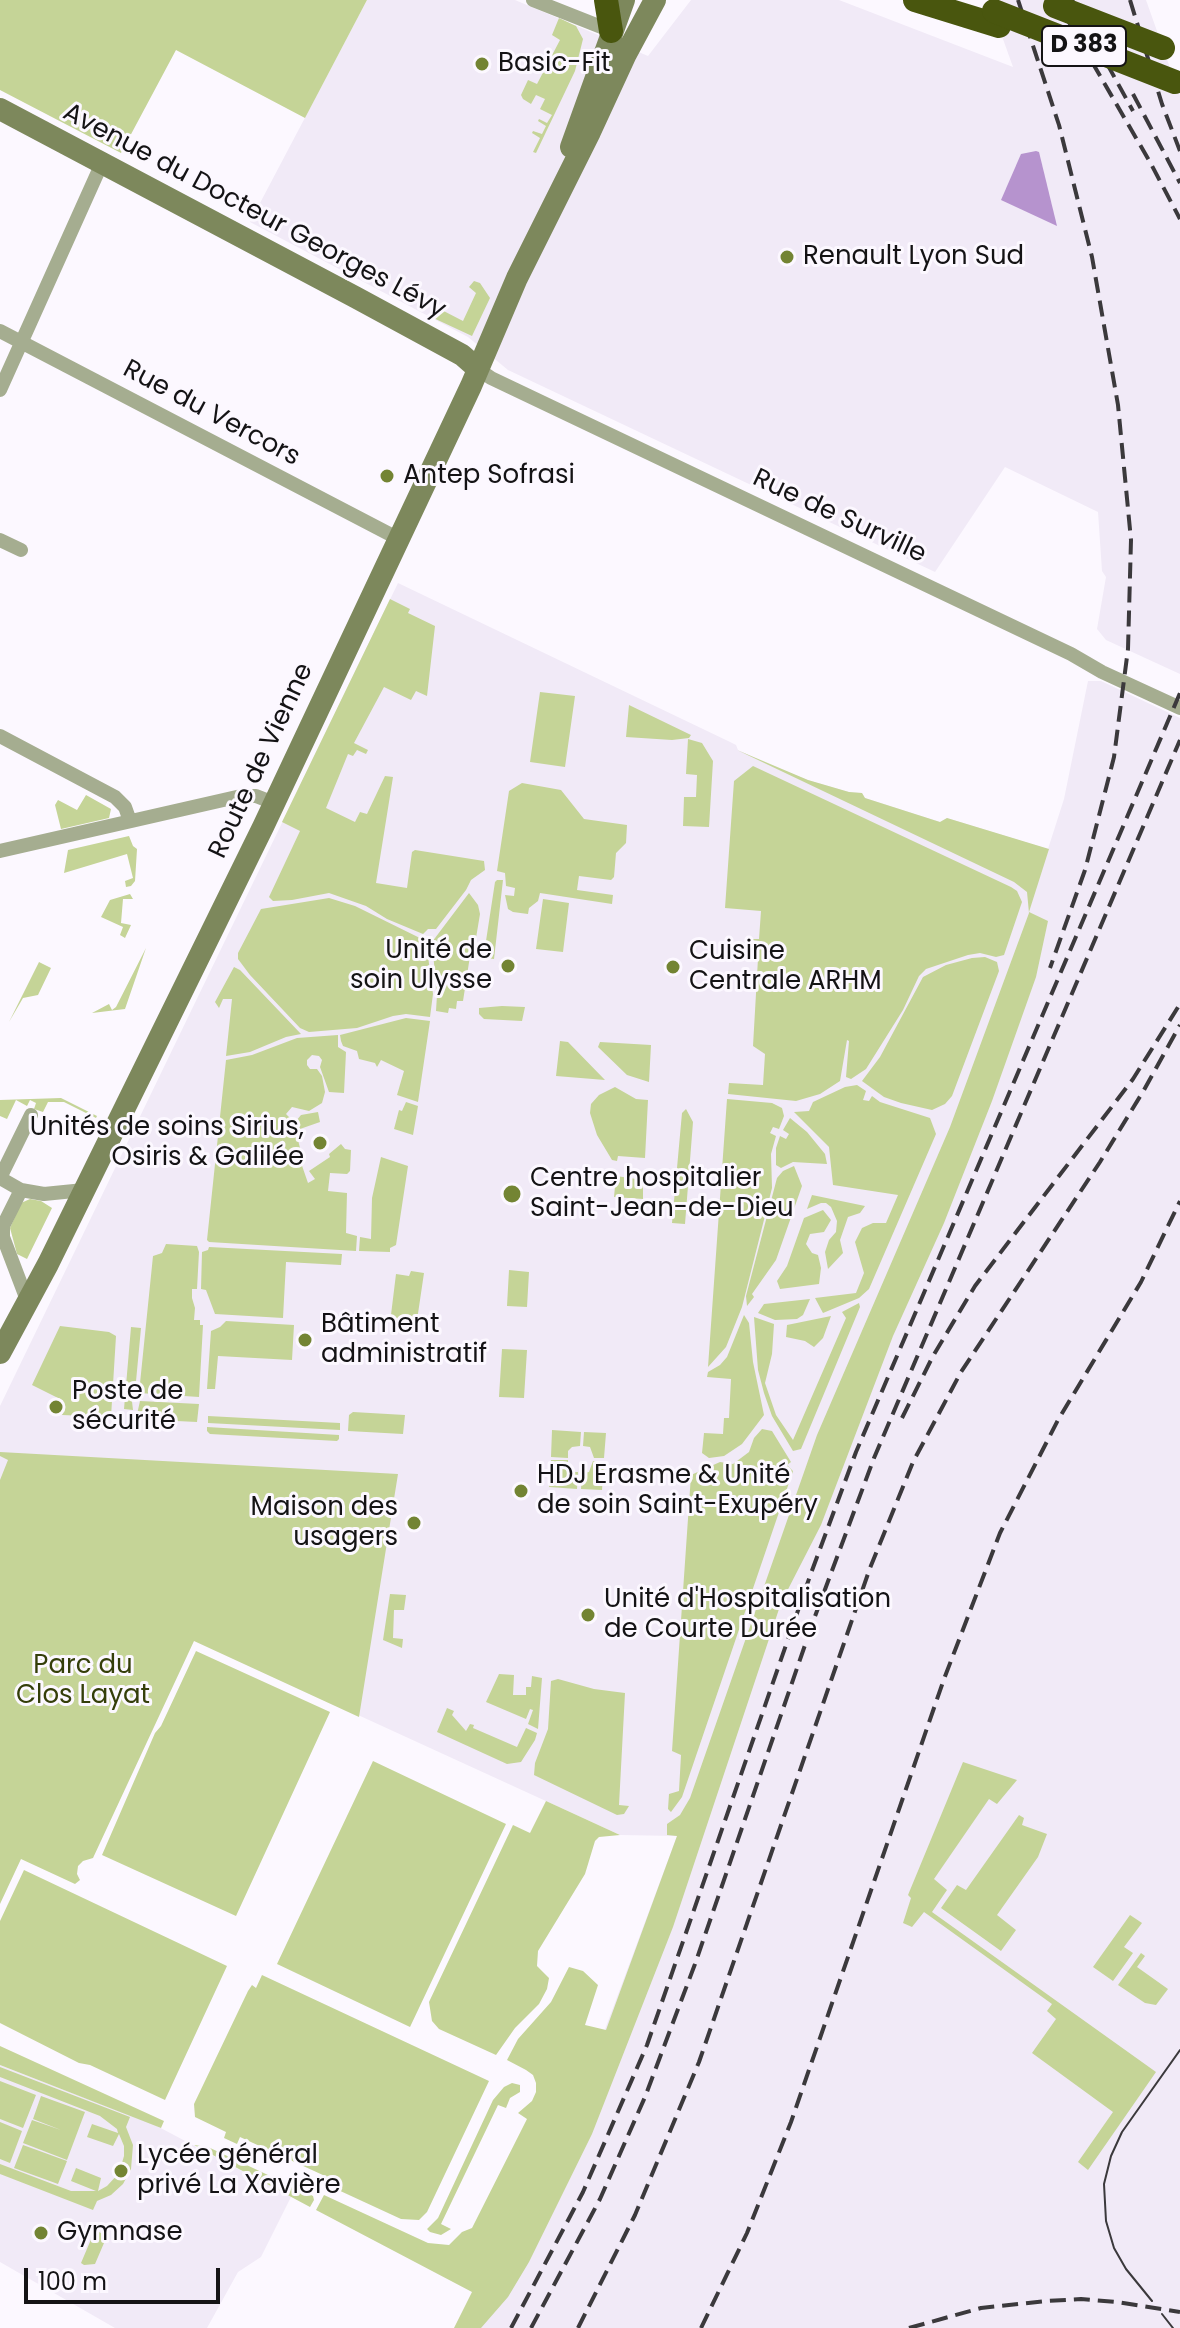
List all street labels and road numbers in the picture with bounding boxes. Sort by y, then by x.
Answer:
road number: D 383 [1042,26,1126,66]
street label: Avenue du Docteur Georges Lévy [57,98,451,326]
street label: Rue du Vercors [117,354,305,474]
street label: Rue de Surville [747,463,931,571]
street label: Route de Vienne [203,658,321,864]

